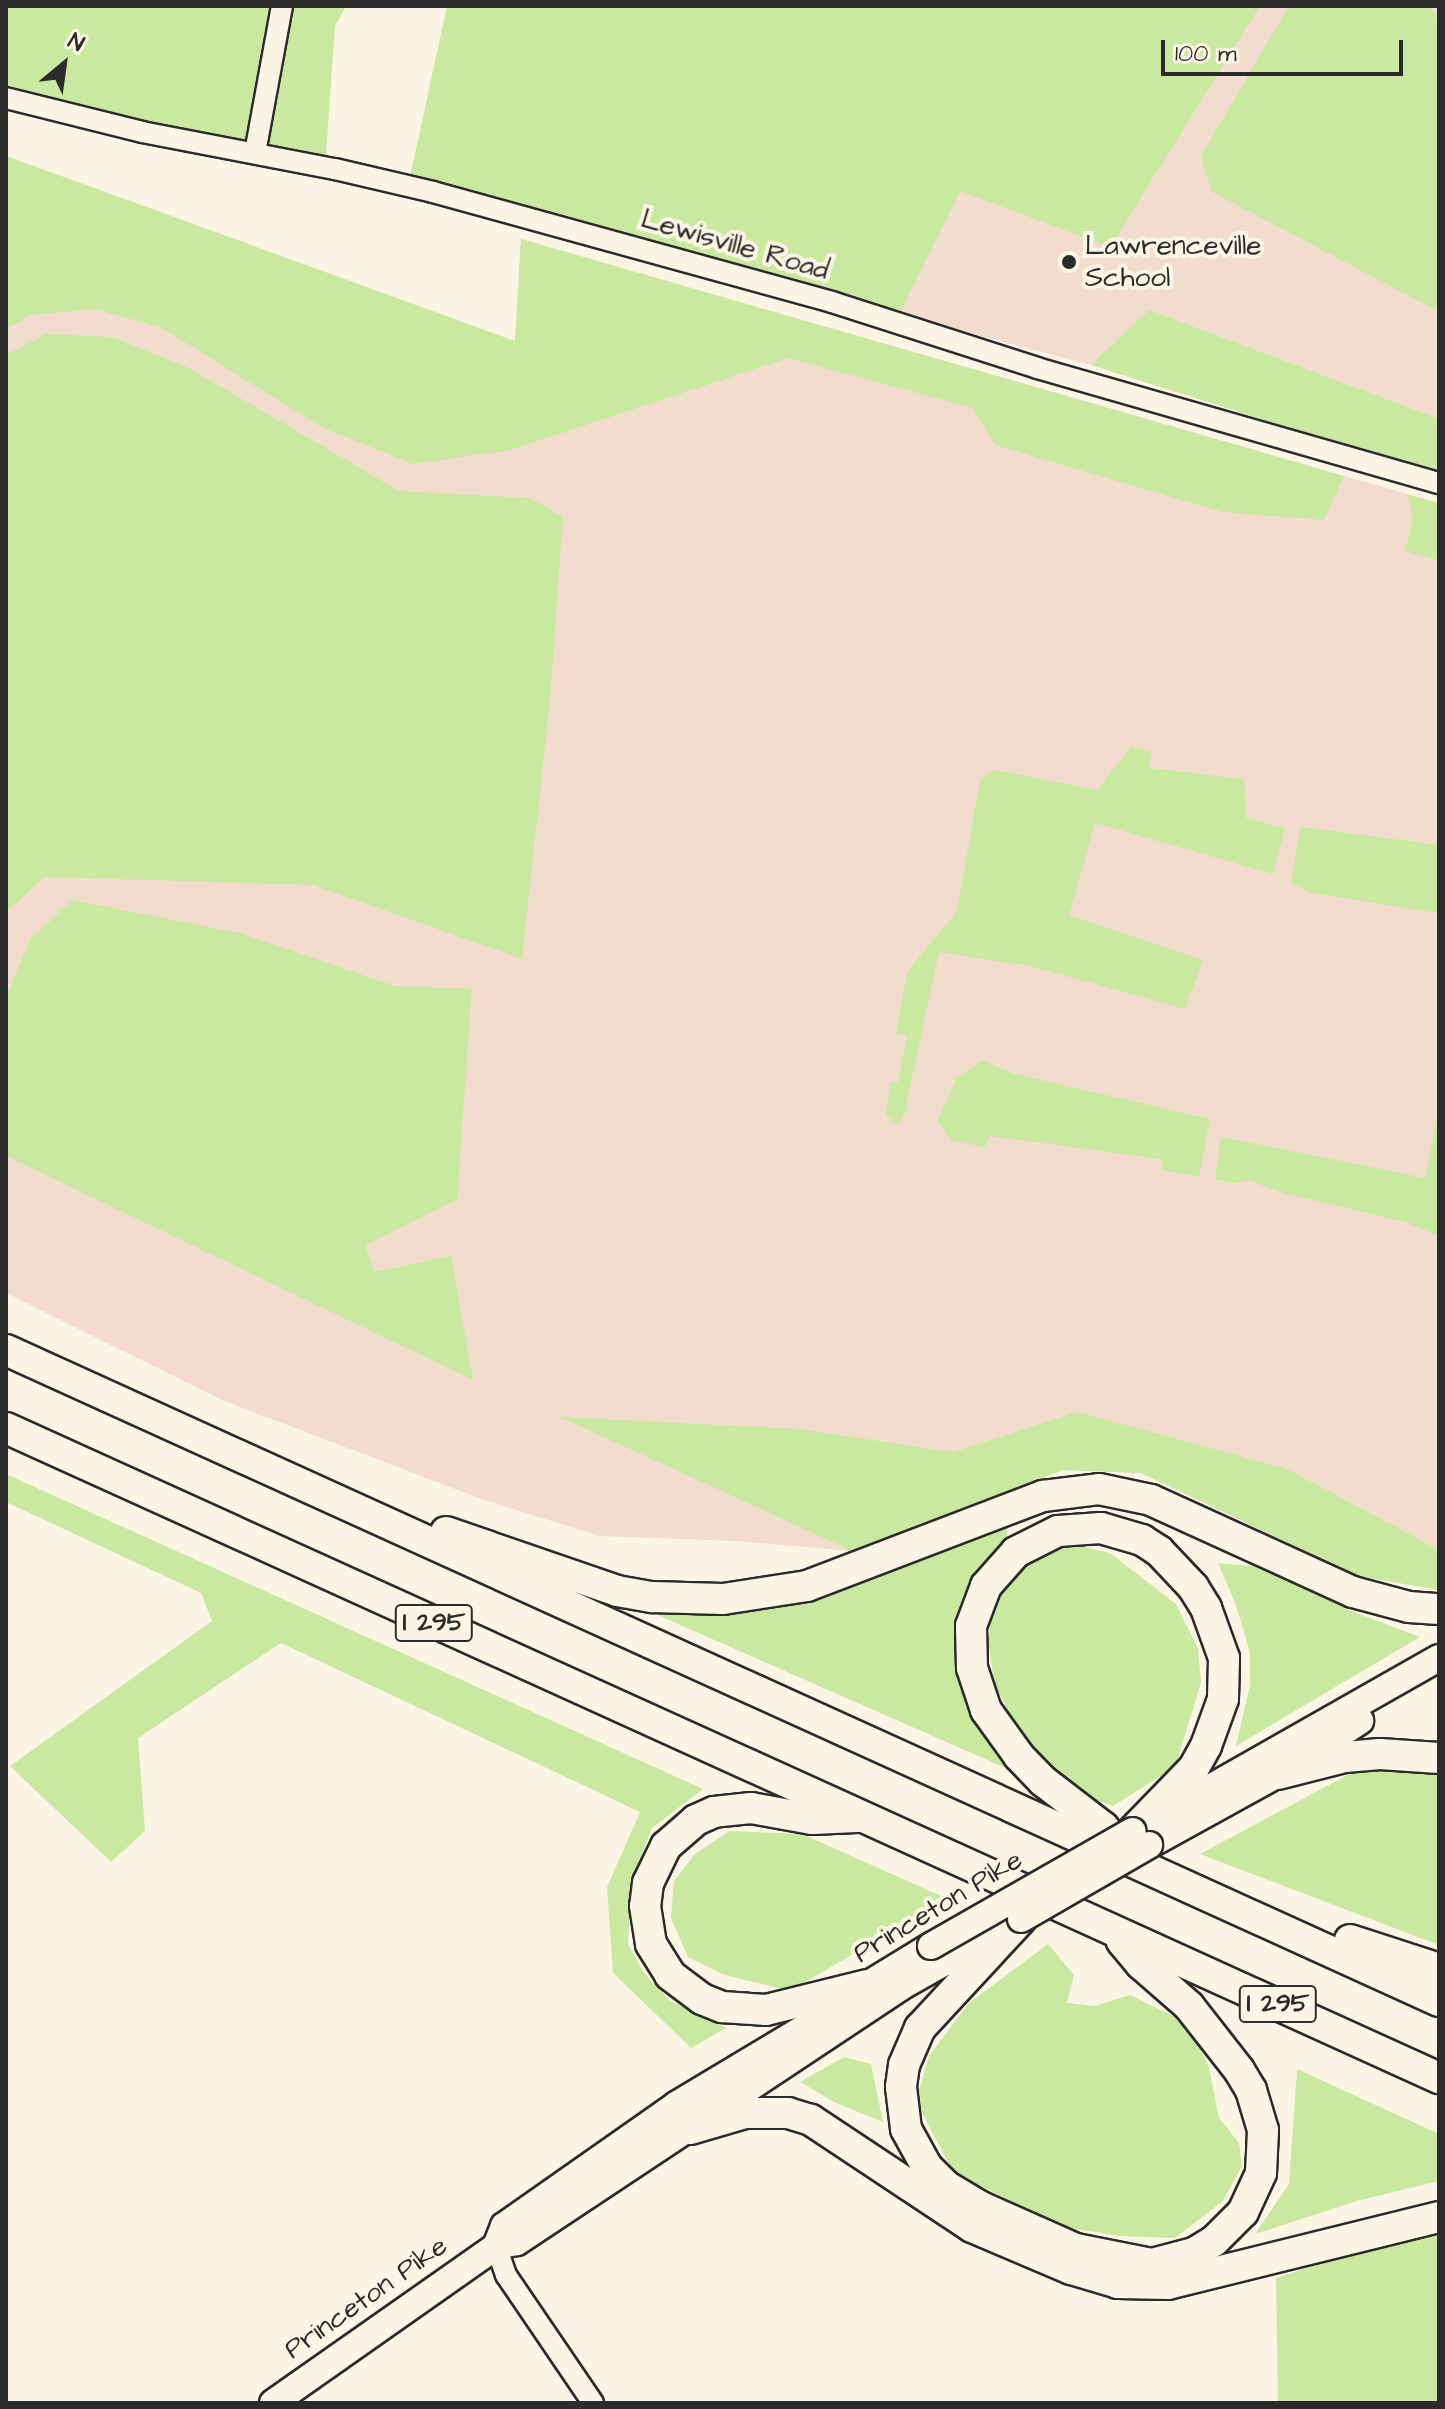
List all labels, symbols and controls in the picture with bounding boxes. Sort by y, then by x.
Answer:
north arrow [24,24,104,104]
scale bar [1165,24,1407,74]
text: N [62,26,89,59]
text: 100 m [1175,37,1237,71]
street label: Lewisville Road [637,202,833,288]
place label: Lawrenceville School [1085,229,1261,295]
marker: Lawrenceville School [1060,253,1078,271]
road number: I 295 [394,1601,474,1645]
street label: Princeton Pike [847,1843,1029,1971]
road number: I 295 [1238,1982,1318,2026]
street label: Princeton Pike [278,2229,454,2367]

